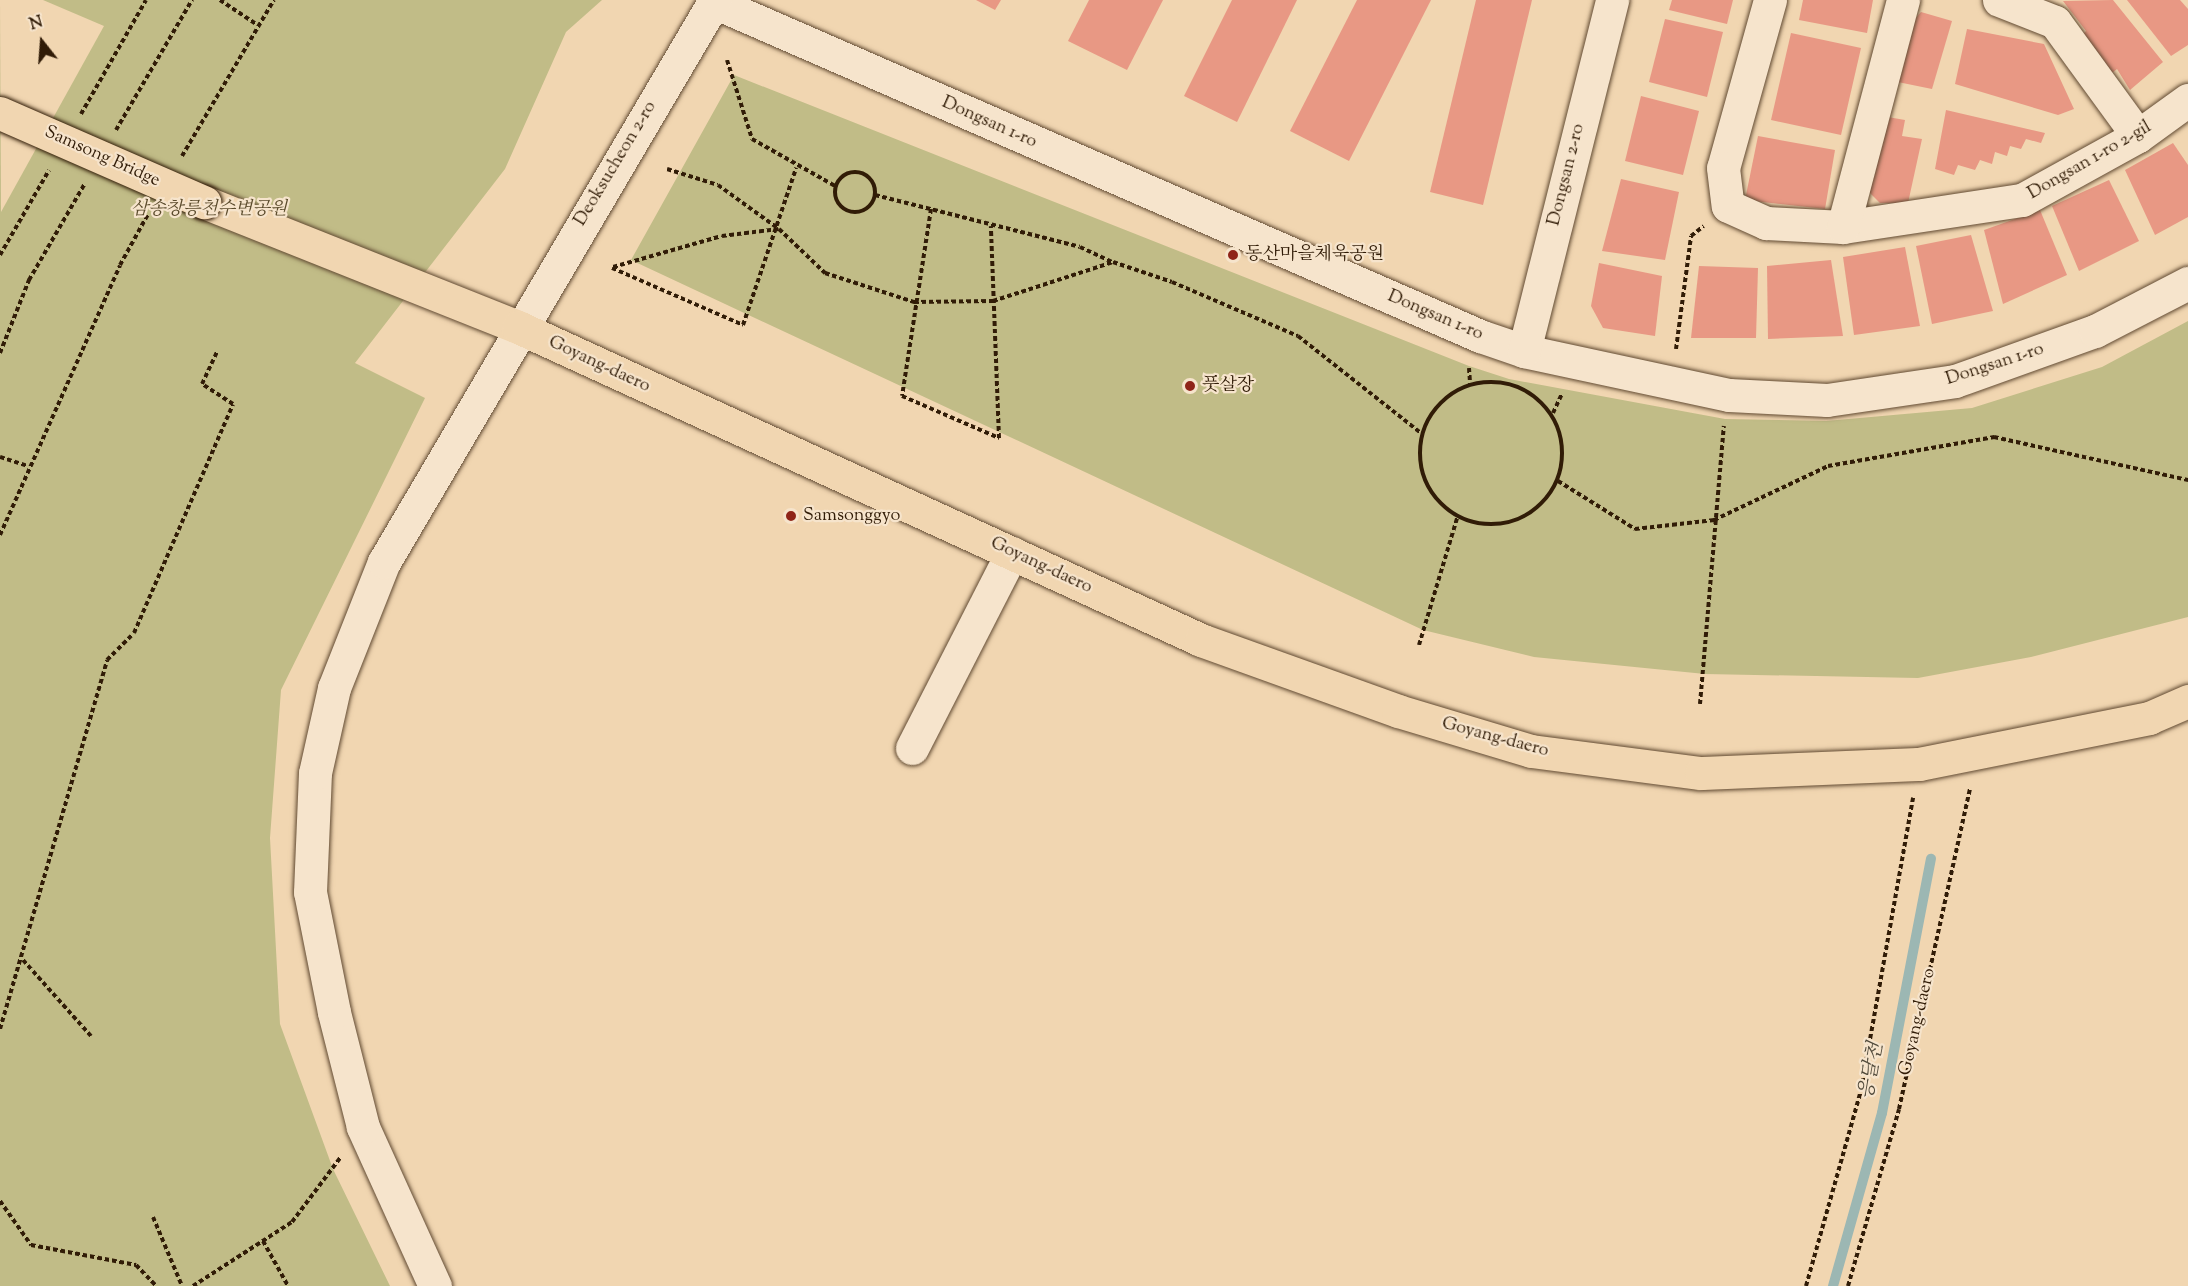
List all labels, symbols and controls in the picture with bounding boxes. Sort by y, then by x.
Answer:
text: N [27,11,46,37]
north arrow [12,12,72,72]
street label: Dongsan 1-ro [938,92,1040,154]
street label: Deoksucheon 2-ro [570,98,662,230]
street label: Dongsan 1-ro 2-gil [2024,117,2156,205]
street label: Samsong Bridge [41,122,163,192]
street label: Dongsan 2-ro [1544,122,1590,228]
park label: 삼송창릉천수변공원 [131,199,287,221]
place label: 동산마을체욱공원 [1245,244,1384,266]
marker: 동산마을체욱공원 [1226,248,1240,262]
street label: Dongsan 1-ro [1384,286,1486,346]
street label: Goyang-daero [545,332,653,398]
street label: Dongsan 1-ro [1943,339,2047,391]
place label: 풋살장 [1202,375,1254,397]
marker: 풋살장 [1183,379,1197,393]
place label: Samsonggyo [803,505,900,527]
marker: Samsonggyo [784,509,798,523]
street label: Goyang-daero [987,533,1095,599]
street label: Goyang-daero [1439,713,1551,763]
street label: Goyang-daero [1895,966,1941,1078]
water label: 응달천 [1855,1040,1889,1102]

